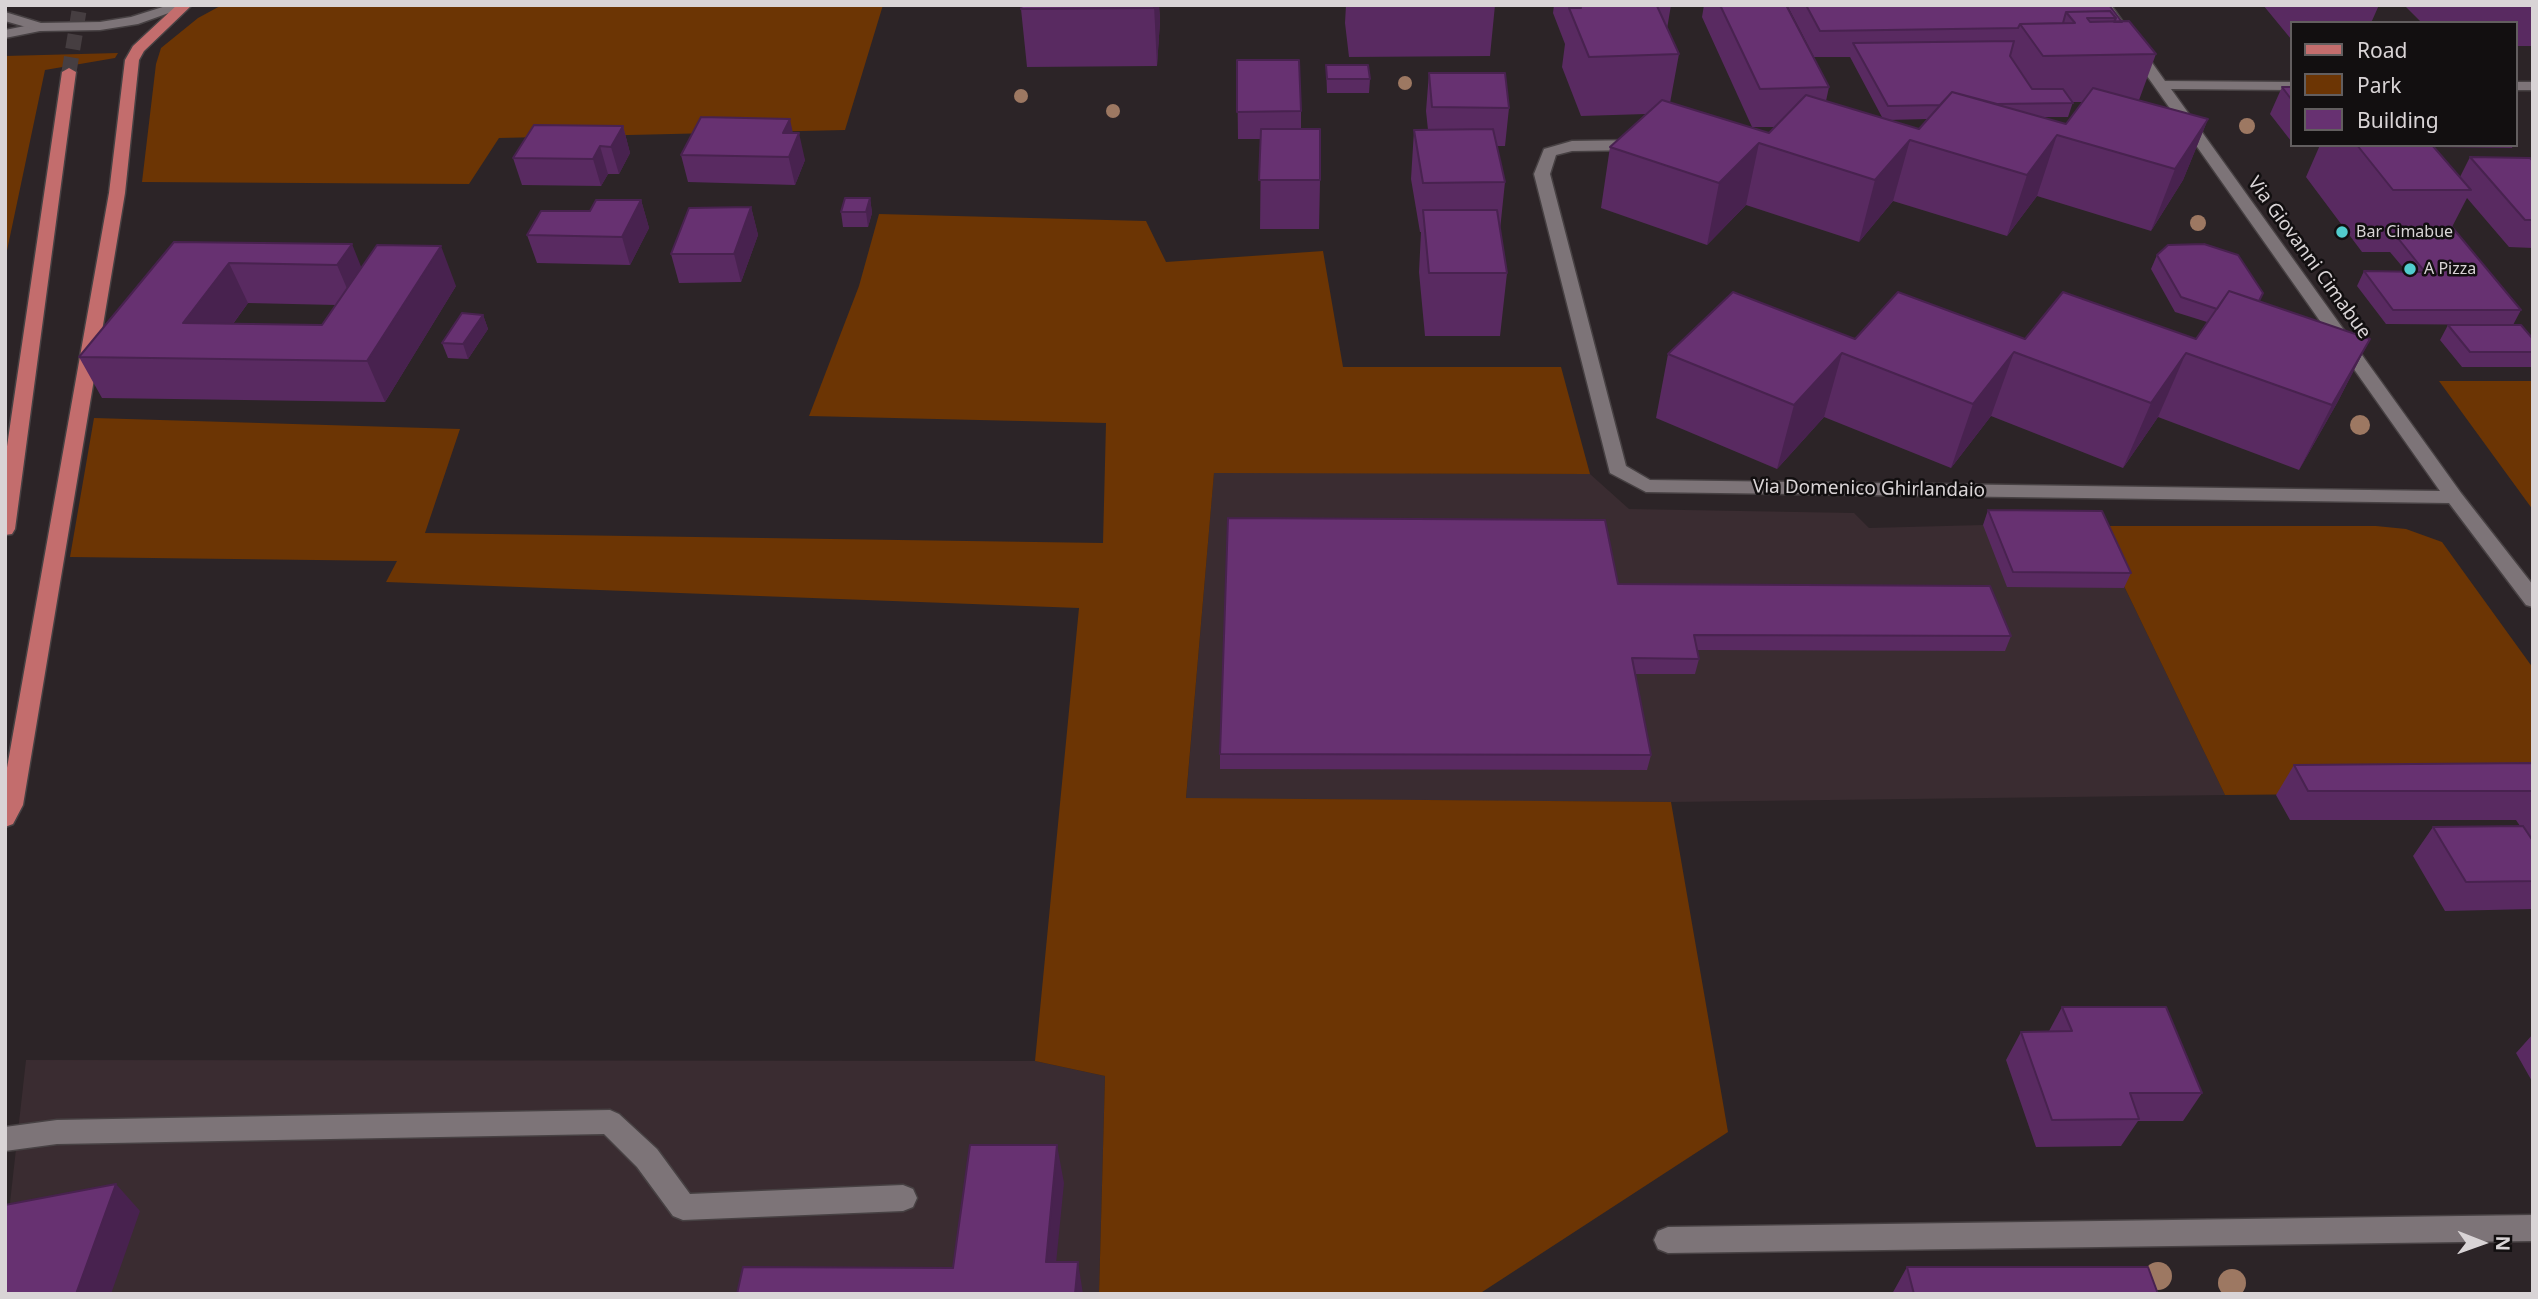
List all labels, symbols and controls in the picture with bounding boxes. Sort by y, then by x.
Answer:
legend [2290,21,2517,147]
text: Road [2357,36,2407,64]
text: Park [2357,71,2401,99]
text: Building [2357,106,2439,134]
street label: Via Giovanni Cimabue [2243,172,2375,344]
place label: Bar Cimabue [2356,222,2453,242]
marker: Bar Cimabue [2334,224,2350,240]
place label: A Pizza [2424,259,2476,279]
marker: A Pizza [2402,261,2418,277]
street label: Via Domenico Ghirlandaio [1753,476,1985,502]
north arrow [2447,1208,2517,1278]
text: N [2490,1235,2516,1251]

